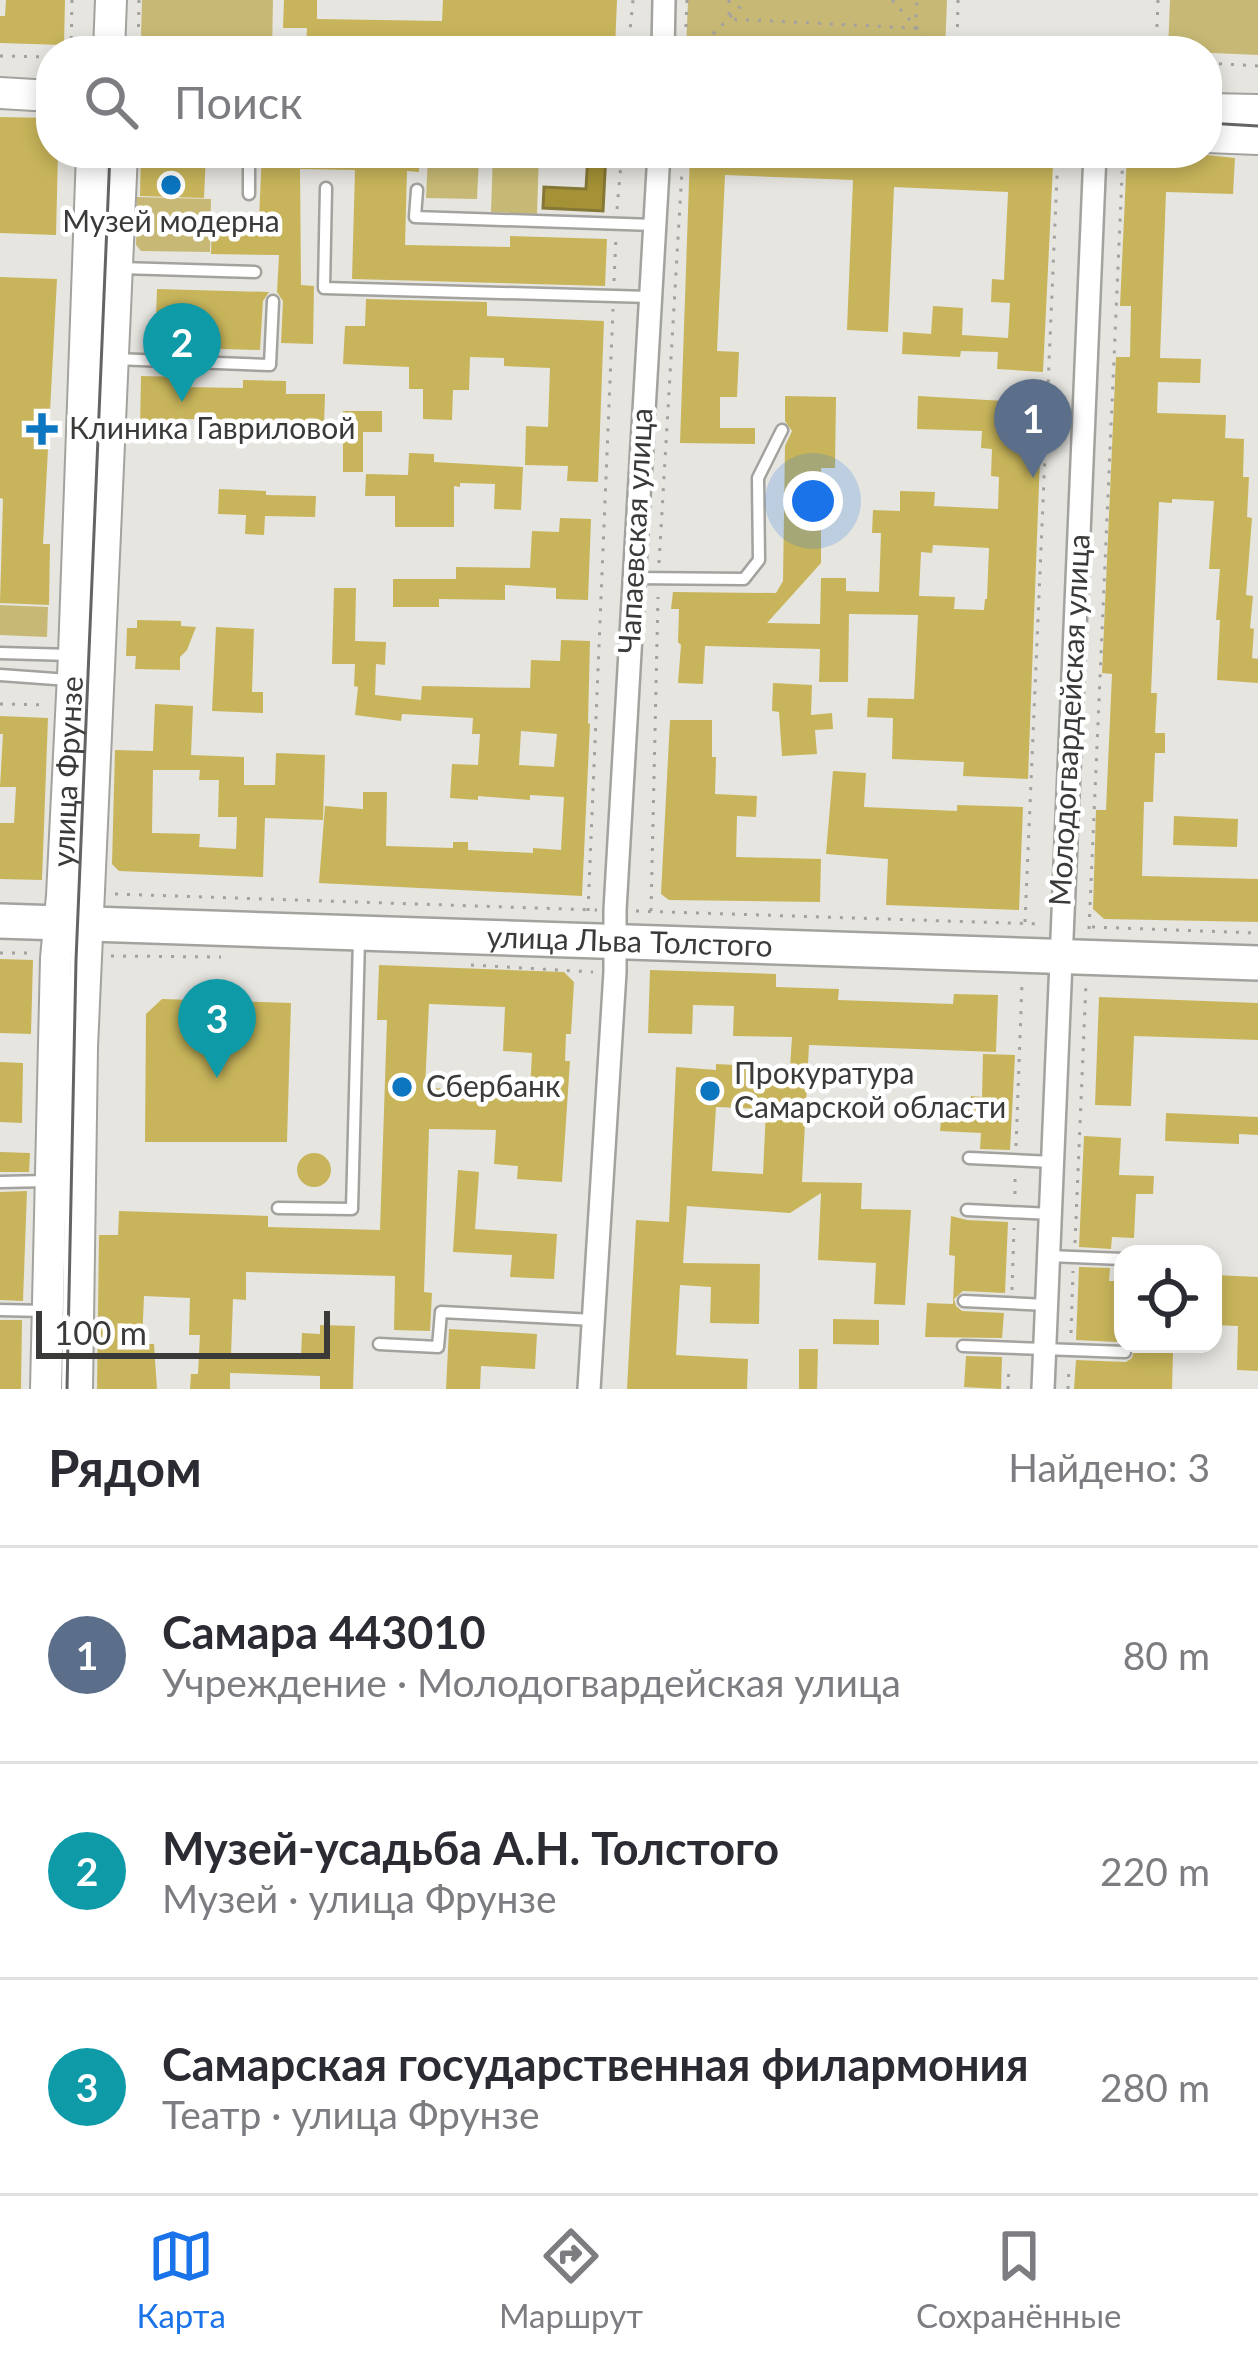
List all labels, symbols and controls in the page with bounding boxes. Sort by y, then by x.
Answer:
search box [36,36,1222,168]
icon: search [78,69,144,135]
text: Поиск [174,75,303,129]
marker: Музей модерна [158,172,184,198]
place label: Музей модерна [62,202,280,238]
pin: 2 [143,303,221,402]
pin: 1 [994,379,1072,478]
street label: Чапаевская улица [610,407,658,655]
place label: Клиника Гавриловой [69,409,356,445]
marker: Клиника Гавриловой [26,413,58,445]
your location [783,471,843,531]
street label: Молодогвардейская улица [1040,533,1096,907]
street label: улица Фрунзе [43,675,89,868]
street label: улица Льва Толстого [486,917,773,963]
pin: 3 [178,979,256,1078]
place label: Прокуратура Самарской области [734,1054,1006,1124]
place label: Сбербанк [426,1067,561,1103]
marker: Сбербанк [389,1074,415,1100]
marker: Прокуратура Самарской области [697,1078,723,1104]
map controls [1114,1245,1222,1353]
button: locate [1114,1245,1222,1353]
scale bar [36,1305,330,1358]
text: 100 m [54,1312,147,1352]
text: Рядом [48,1437,202,1498]
text: Найдено: 3 [1008,1444,1210,1490]
text: Самара 443010 [162,1605,486,1659]
text: 1 [76,1632,98,1678]
text: 80 m [1123,1632,1210,1678]
text: Учреждение · Молодогвардейская улица [162,1659,901,1705]
text: Музей-усадьба А.Н. Толстого [162,1821,779,1875]
text: 2 [76,1848,98,1894]
text: 220 m [1100,1848,1210,1894]
text: Музей · улица Фрунзе [162,1875,557,1921]
text: Самарская государственная филармония [162,2037,1029,2091]
text: 3 [76,2064,98,2110]
text: 280 m [1100,2064,1210,2110]
text: Театр · улица Фрунзе [162,2091,540,2137]
tab: Карта [137,2223,226,2335]
tab: Маршрут [499,2223,643,2335]
tab: Сохранённые [916,2223,1121,2335]

